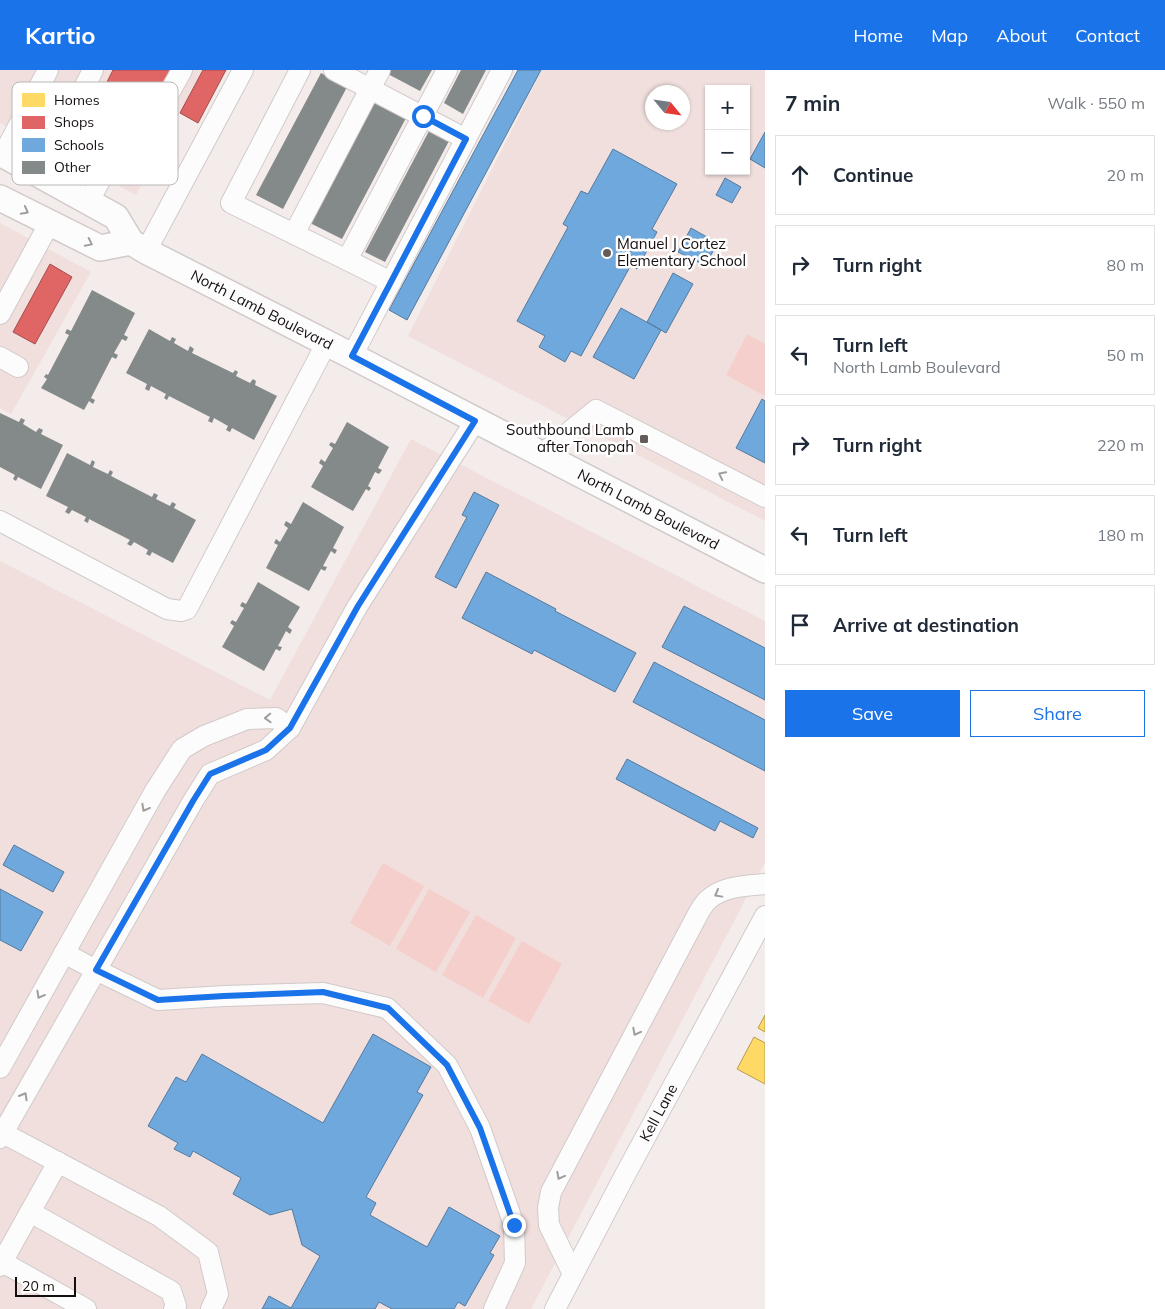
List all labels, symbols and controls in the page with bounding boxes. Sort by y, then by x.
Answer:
text: Kartio [25,20,96,50]
text: Home [853,24,903,47]
text: Map [931,24,968,47]
text: About [996,24,1047,47]
text: Contact [1075,24,1140,47]
legend [12,82,178,185]
north arrow [645,85,690,130]
map controls [705,85,750,175]
button: + [705,85,750,130]
text: 7 min [785,90,840,116]
text: Homes [54,91,100,109]
text: Walk · 550 m [1047,93,1145,113]
route start [412,105,435,128]
text: Shops [54,113,94,131]
button: − [705,130,750,175]
text: Schools [54,136,104,154]
text: Other [54,158,92,176]
icon: ahead [786,161,814,189]
text: Continue [833,163,913,187]
text: 20 m [1107,165,1144,185]
one-way arrow [19,205,28,215]
place label: Manuel J Cortez Elementary School [617,234,746,270]
one-way arrow [84,237,93,247]
marker: Manuel J Cortez Elementary School [601,247,613,259]
icon: right [786,251,814,279]
text: Turn right [833,253,922,277]
text: 80 m [1107,255,1144,275]
street label: North Lamb Boulevard [188,265,336,354]
text: Turn left [833,333,908,357]
icon: left [786,341,814,369]
text: 50 m [1107,345,1144,365]
text: North Lamb Boulevard [833,357,1001,377]
place label: Southbound Lamb after Tonopah [506,420,634,456]
icon: right [786,431,814,459]
marker: Southbound Lamb after Tonopah [638,433,650,445]
text: Turn right [833,433,922,457]
text: 220 m [1097,435,1144,455]
street label: North Lamb Boulevard [574,464,723,554]
one-way arrow [718,471,727,481]
icon: left [786,521,814,549]
text: Turn left [833,523,908,547]
text: 180 m [1097,525,1144,545]
icon: arrive [786,611,814,639]
text: Arrive at destination [833,613,1019,637]
button: Save [785,690,960,737]
button: Share [970,690,1145,737]
one-way arrow [264,713,272,723]
one-way arrow [142,803,152,812]
one-way arrow [714,888,723,898]
one-way arrow [37,990,47,999]
one-way arrow [632,1027,642,1036]
street label: Kell Lane [635,1080,682,1145]
one-way arrow [18,1092,28,1101]
one-way arrow [556,1170,566,1179]
route end [503,1214,526,1237]
scale bar [15,1274,76,1297]
text: 20 m [22,1277,55,1295]

